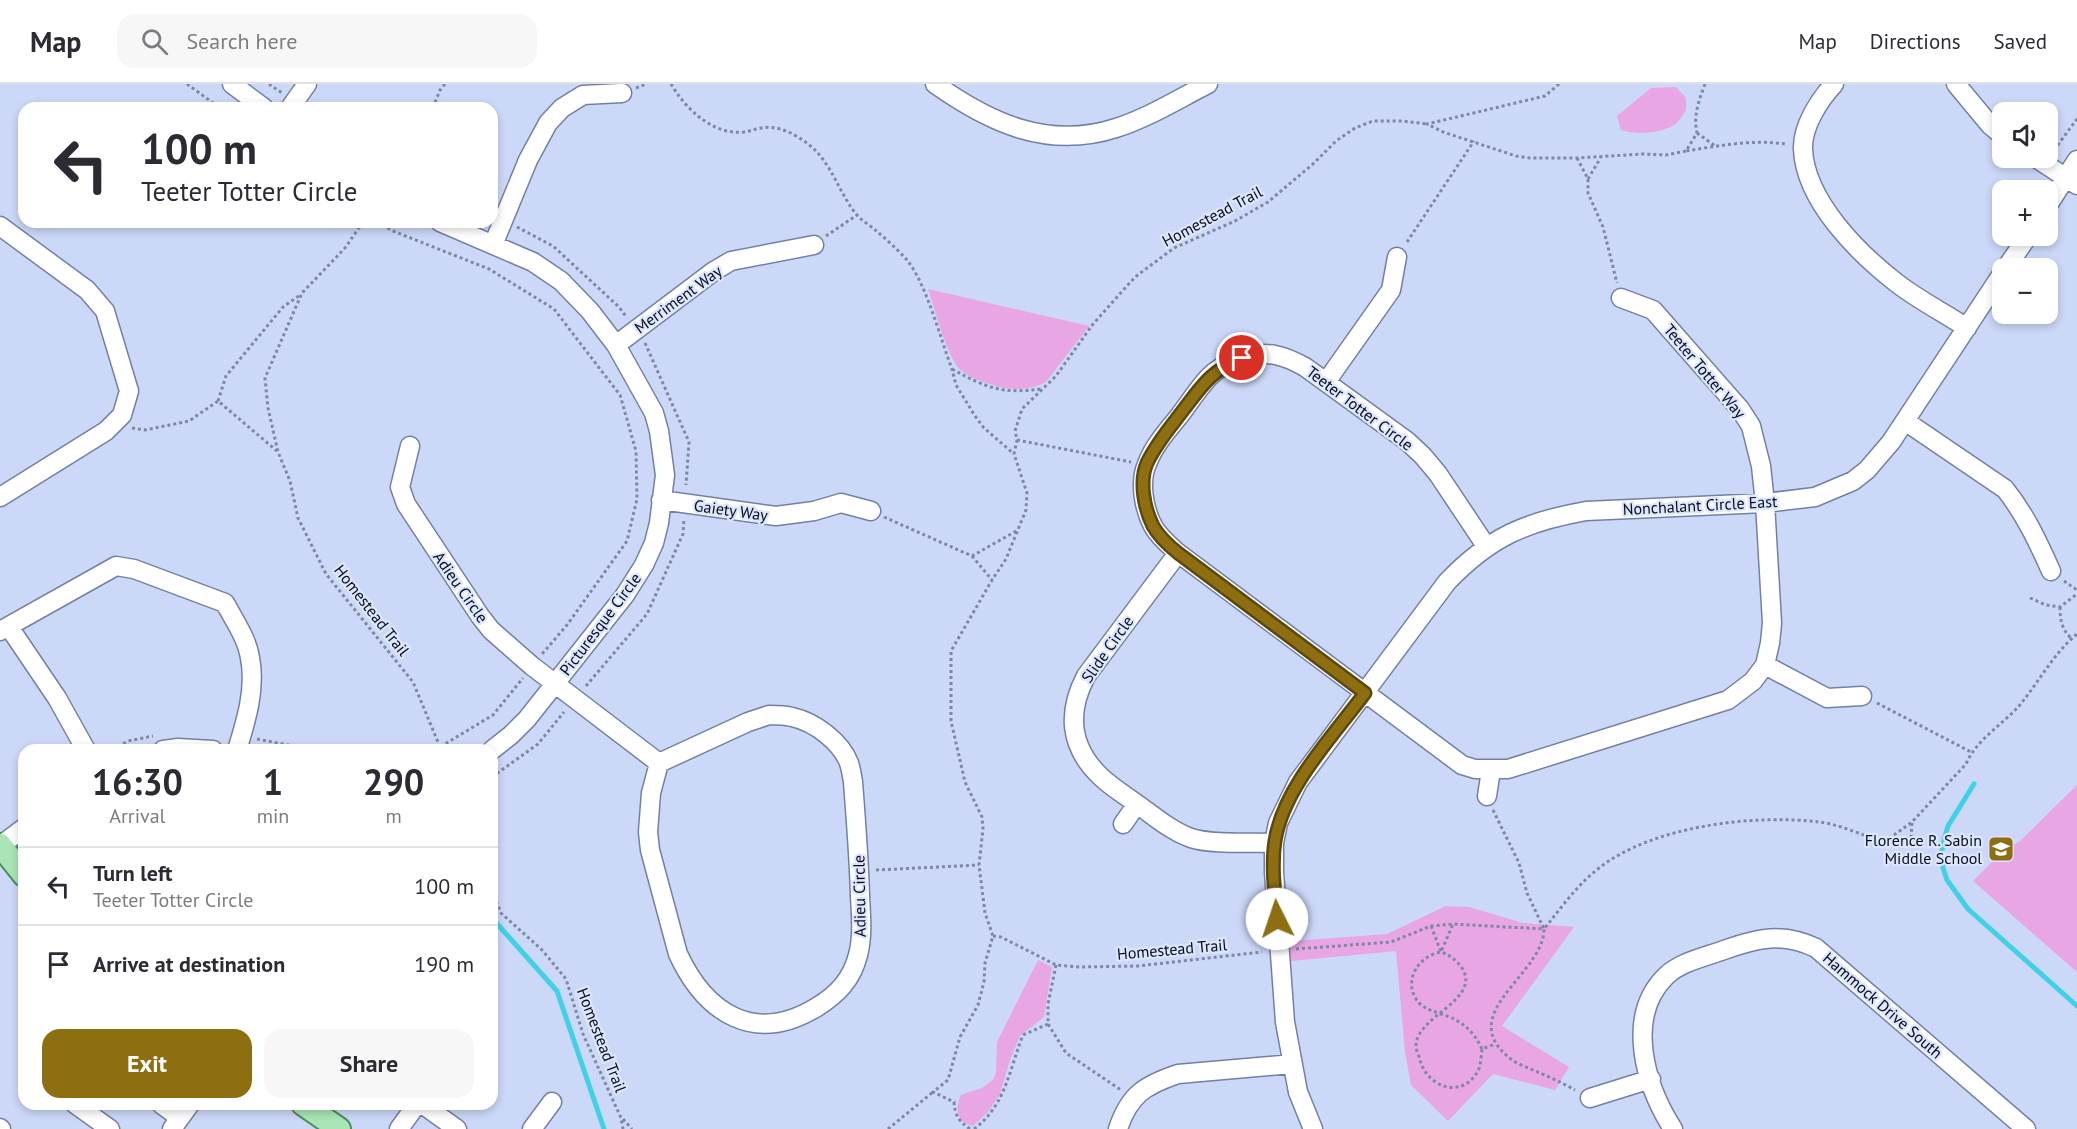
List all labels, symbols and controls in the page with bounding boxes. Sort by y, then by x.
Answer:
search box [117,14,537,68]
text: Map [30,23,81,60]
icon: search [138,25,171,58]
text: Search here [186,27,297,55]
text: Map [1798,28,1837,55]
text: Directions [1870,28,1961,55]
text: Saved [1994,28,2047,55]
map controls [1992,102,2058,324]
button: sound [1992,102,2058,168]
text: 100 m [141,121,257,176]
icon: left [42,126,120,204]
text: Teeter Totter Circle [141,174,358,208]
button: + [1992,180,2058,246]
street label: Homestead Trail [1159,181,1266,251]
button: − [1992,258,2058,324]
street label: Merriment Way [630,260,726,337]
street label: Teeter Totter Way [1660,320,1751,423]
pin [1216,332,1267,383]
icon: arrive [1225,341,1258,374]
street label: Teeter Totter Circle [1303,361,1417,455]
street label: Nonchalant Circle East [1622,491,1778,519]
street label: Gaiety Way [693,495,770,525]
street label: Adieu Circle [429,548,493,626]
street label: Homestead Trail [330,560,414,660]
street label: Picturesque Circle [555,569,645,679]
street label: Slide Circle [1077,612,1137,686]
text: 16:30 [92,758,183,805]
text: 1 [263,758,283,805]
text: 290 [363,758,424,805]
text: Arrival [109,803,165,829]
text: min [257,803,289,829]
text: m [386,803,402,829]
place label: Florence R. Sabin Middle School [1865,830,1982,868]
school or university icon: Florence R. Sabin Middle School [1986,834,2016,864]
street label: Adieu Circle [848,855,870,937]
text: Turn left [93,859,173,887]
icon: left [42,870,75,903]
text: 100 m [414,872,474,900]
text: Teeter Totter Circle [93,887,253,913]
position arrow [1245,887,1309,951]
street label: Homestead Trail [1116,934,1228,964]
icon: arrive [42,948,75,981]
street label: Hammock Drive South [1819,948,1947,1062]
text: Arrive at destination [93,950,285,978]
text: 190 m [414,950,474,978]
street label: Homestead Trail [573,985,631,1095]
button: Exit [42,1029,252,1098]
button: Share [264,1029,474,1098]

